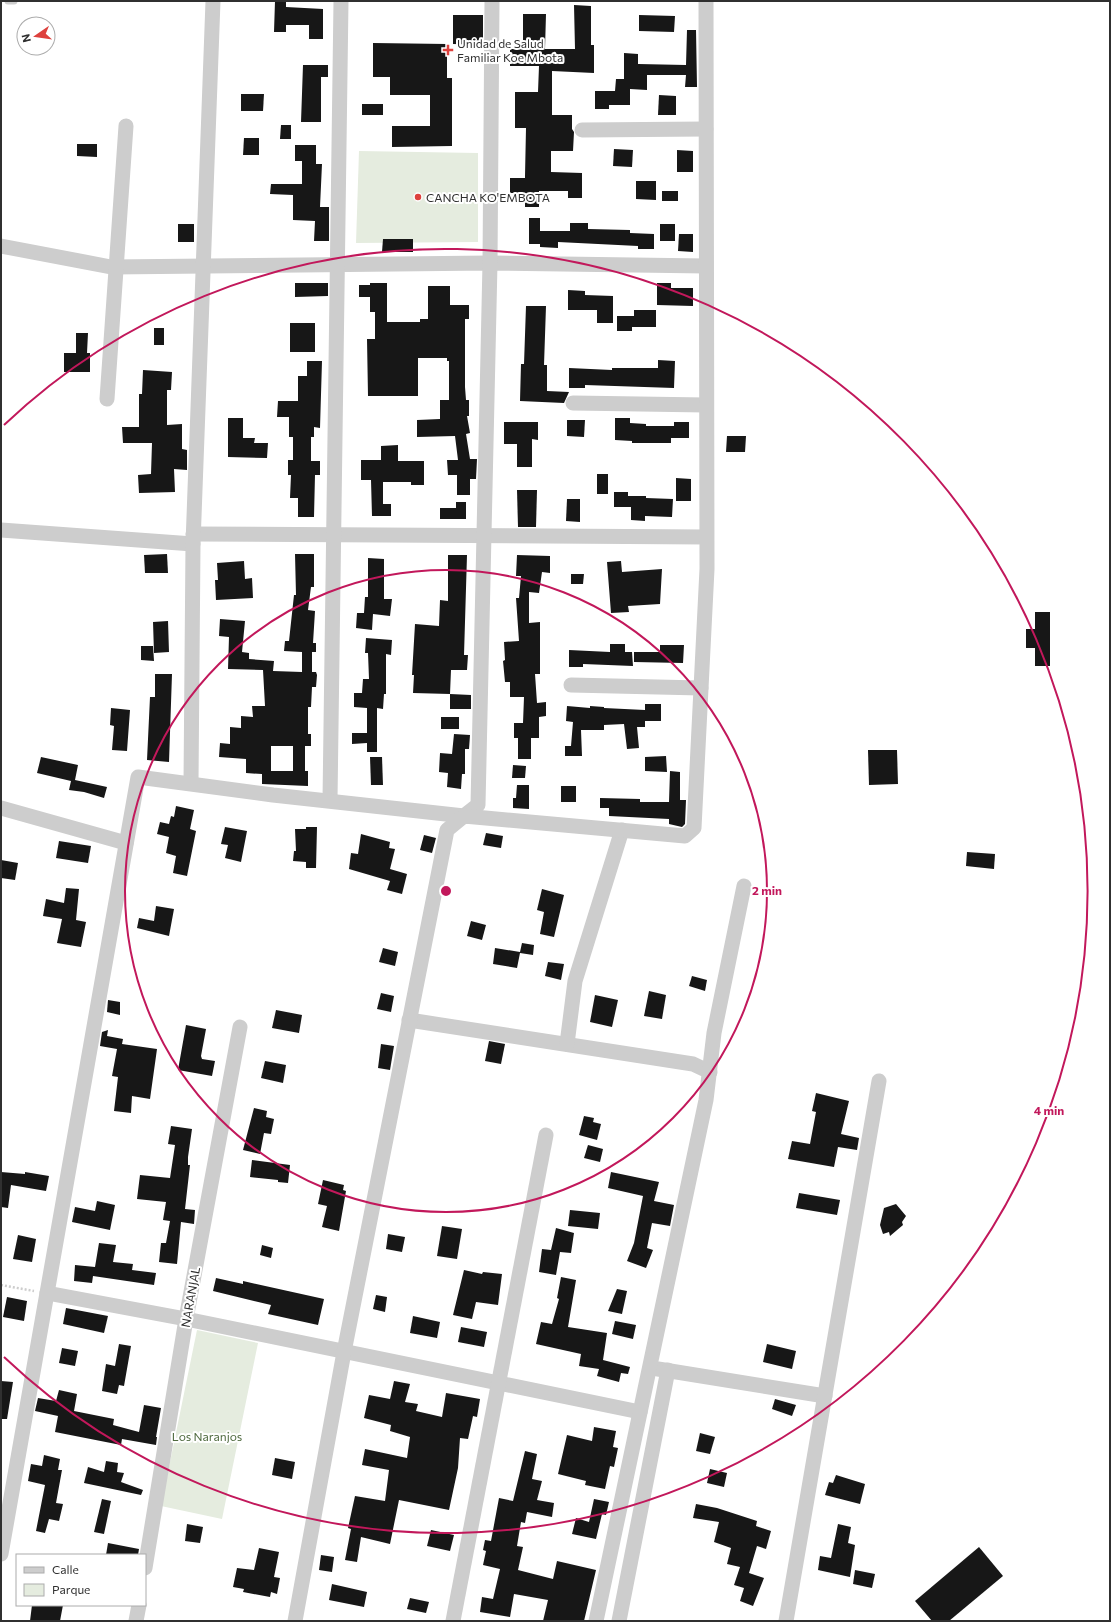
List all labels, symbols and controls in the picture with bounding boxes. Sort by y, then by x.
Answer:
north arrow [16,16,56,56]
text: N [19,33,33,44]
place label: Unidad de Salud Familiar Koe Mbota [457,36,563,64]
marker: Unidad de Salud Familiar Koe Mbota [442,44,454,56]
place label: CANCHA KO'EMBOTA [426,190,550,204]
marker: CANCHA KO'EMBOTA [413,192,423,202]
text: 2 min [752,883,782,897]
centre of rings [439,884,453,898]
text: 4 min [1034,1103,1064,1117]
street label: NARANJAL [178,1265,203,1329]
park label: Los Naranjos [172,1429,242,1443]
legend [16,1554,146,1606]
text: Calle [52,1562,79,1576]
text: Parque [52,1582,90,1596]

